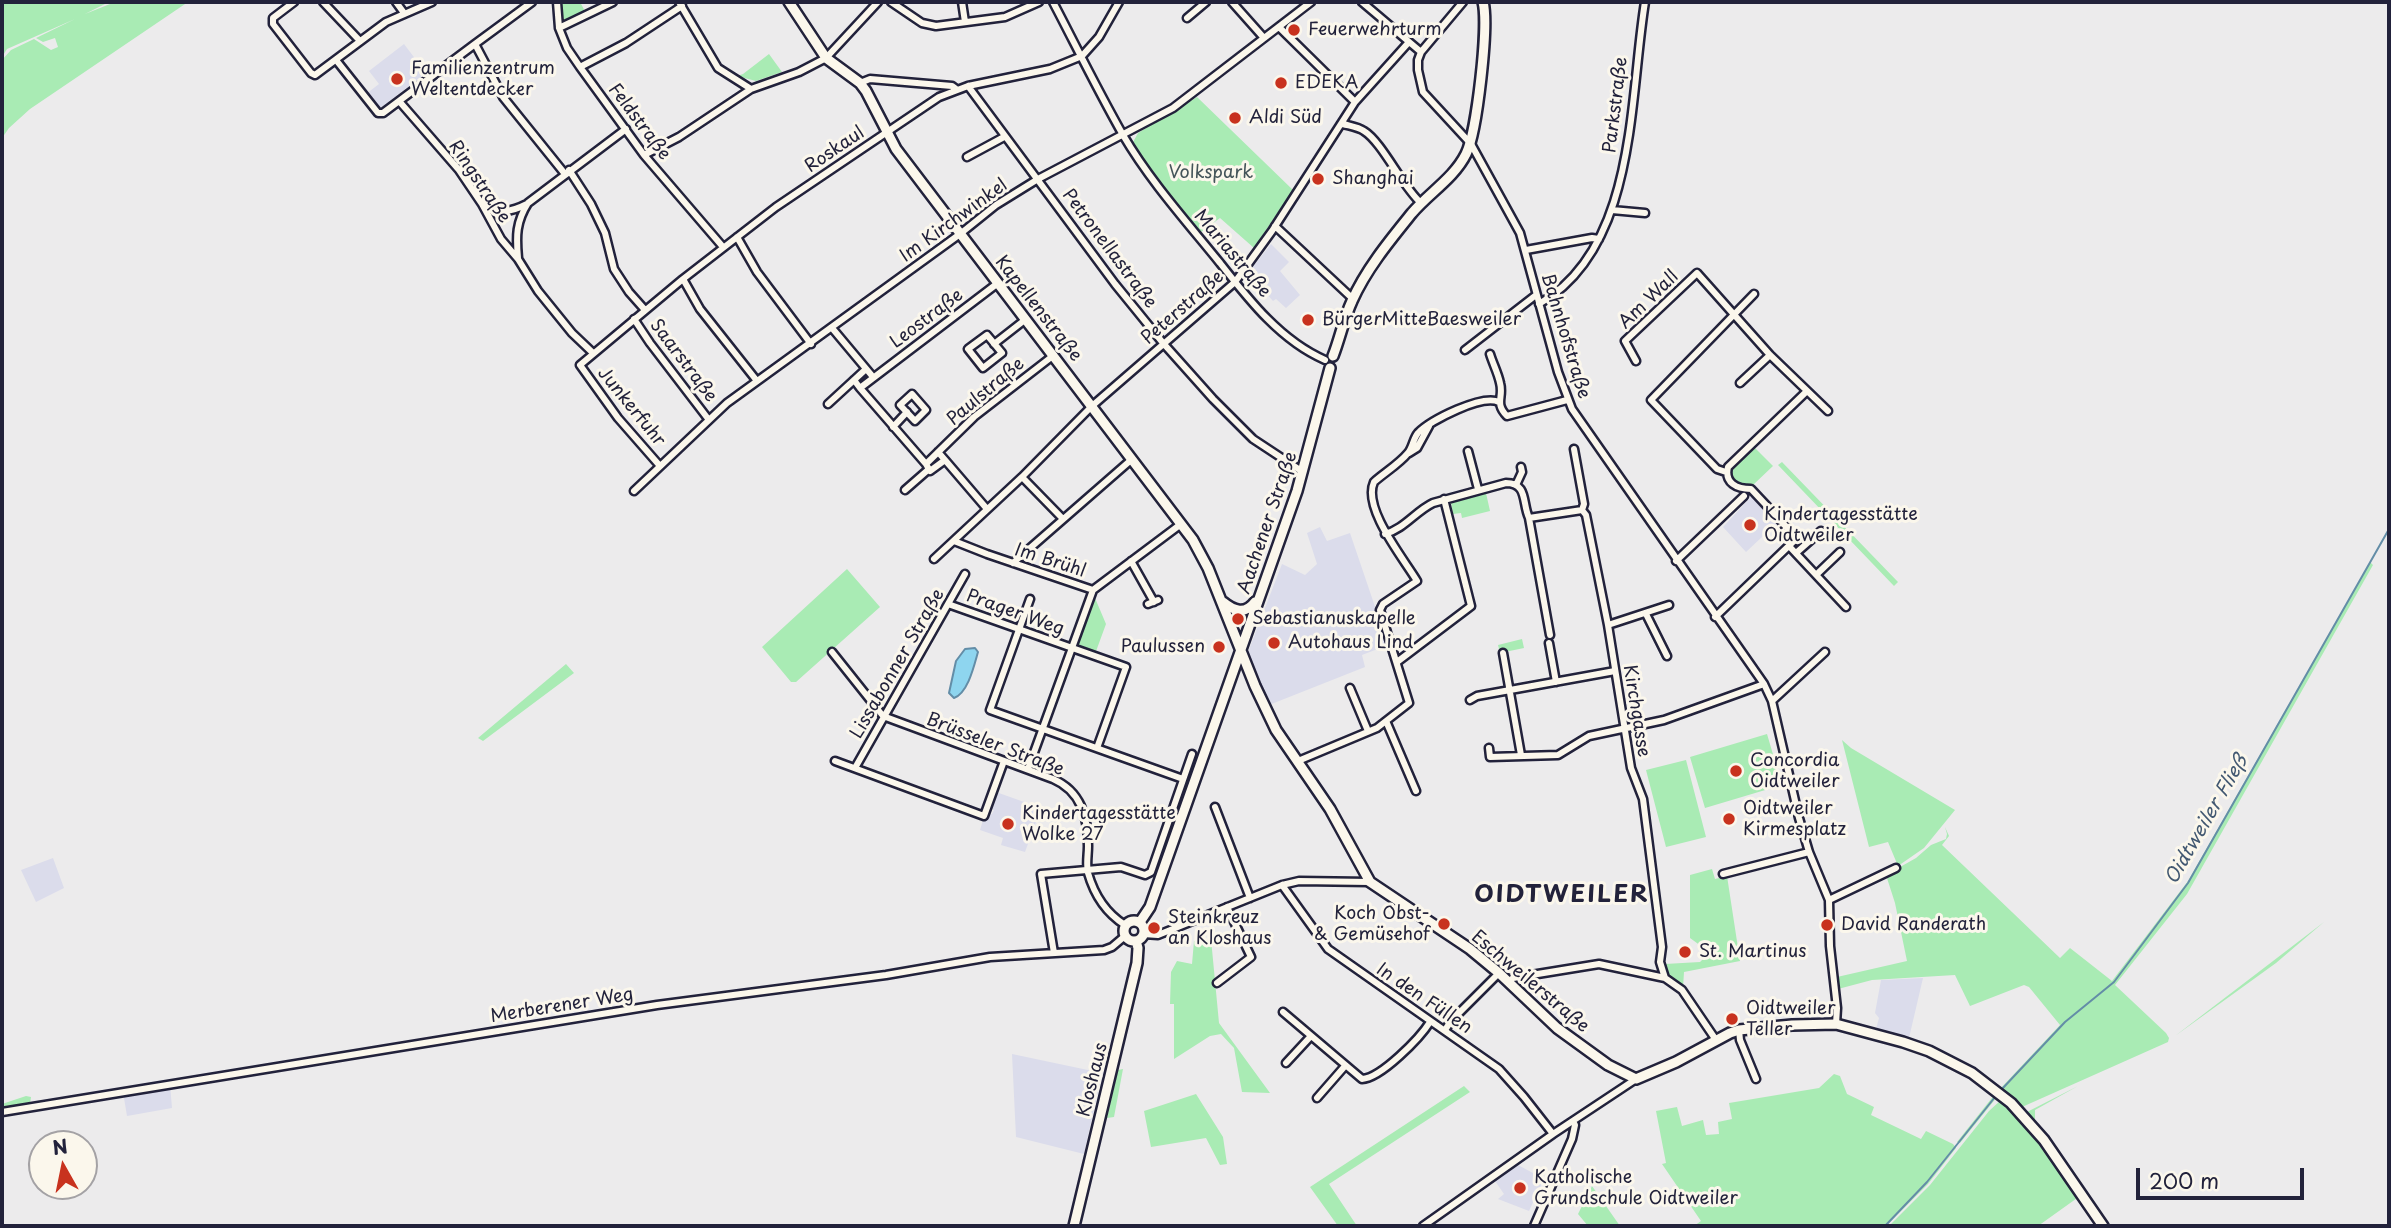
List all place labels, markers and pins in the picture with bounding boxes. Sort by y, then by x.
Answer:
place label: Feuerwehrturm [1308,19,1442,41]
marker: Feuerwehrturm [1286,22,1302,38]
place label: Familienzentrum Weltentdecker [411,58,555,100]
marker: Familienzentrum Weltentdecker [389,71,405,87]
place label: EDEKA [1295,72,1358,94]
marker: EDEKA [1273,75,1289,91]
place label: Aldi Süd [1249,107,1322,129]
marker: Aldi Süd [1227,110,1243,126]
place label: Shanghai [1332,168,1414,190]
marker: Shanghai [1310,171,1326,187]
place label: BürgerMitteBaesweiler [1322,309,1521,331]
marker: BürgerMitteBaesweiler [1300,312,1316,328]
place label: Kindertagesstätte Oidtweiler [1764,504,1918,546]
marker: Kindertagesstätte Oidtweiler [1742,517,1758,533]
place label: Sebastianuskapelle [1252,608,1416,630]
marker: Sebastianuskapelle [1230,611,1246,627]
place label: Autohaus Lind [1288,632,1413,654]
marker: Autohaus Lind [1266,635,1282,651]
place label: Paulussen [1121,636,1205,658]
marker: Paulussen [1211,639,1227,655]
place label: Concordia Oidtweiler [1750,750,1840,792]
marker: Concordia Oidtweiler [1728,763,1744,779]
place label: Oidtweiler Kirmesplatz [1743,798,1846,840]
place label: Kindertagesstätte Wolke 27 [1022,803,1176,846]
marker: Oidtweiler Kirmesplatz [1721,811,1737,827]
marker: Kindertagesstätte Wolke 27 [1000,816,1016,832]
place label: Koch Obst- & Gemüsehof [1314,903,1430,946]
place label: Steinkreuz an Kloshaus [1168,907,1271,950]
place label: David Randerath [1841,914,1986,936]
marker: Koch Obst- & Gemüsehof [1436,916,1452,932]
marker: David Randerath [1819,917,1835,933]
marker: Steinkreuz an Kloshaus [1146,920,1162,936]
place label: St. Martinus [1699,941,1806,963]
marker: St. Martinus [1677,944,1693,960]
place label: Oidtweiler Teller [1746,998,1836,1040]
marker: Oidtweiler Teller [1724,1011,1740,1027]
place label: Katholische Grundschule Oidtweiler [1534,1167,1738,1210]
marker: Katholische Grundschule Oidtweiler [1512,1180,1528,1196]

